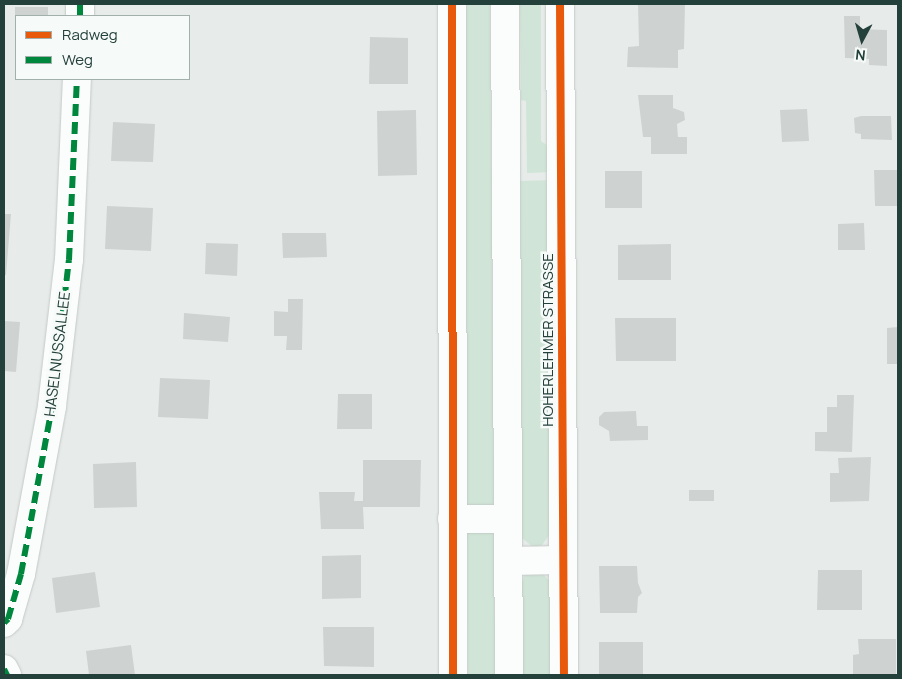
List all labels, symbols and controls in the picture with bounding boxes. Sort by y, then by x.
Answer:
legend [15,15,190,80]
north arrow [837,15,887,65]
text: Radweg [62,24,118,45]
text: N [854,45,866,65]
text: Weg [62,49,93,70]
street label: HOHERLEHMER STRASSE [539,253,557,427]
street label: HASELNUSSALLEE [40,290,74,418]

